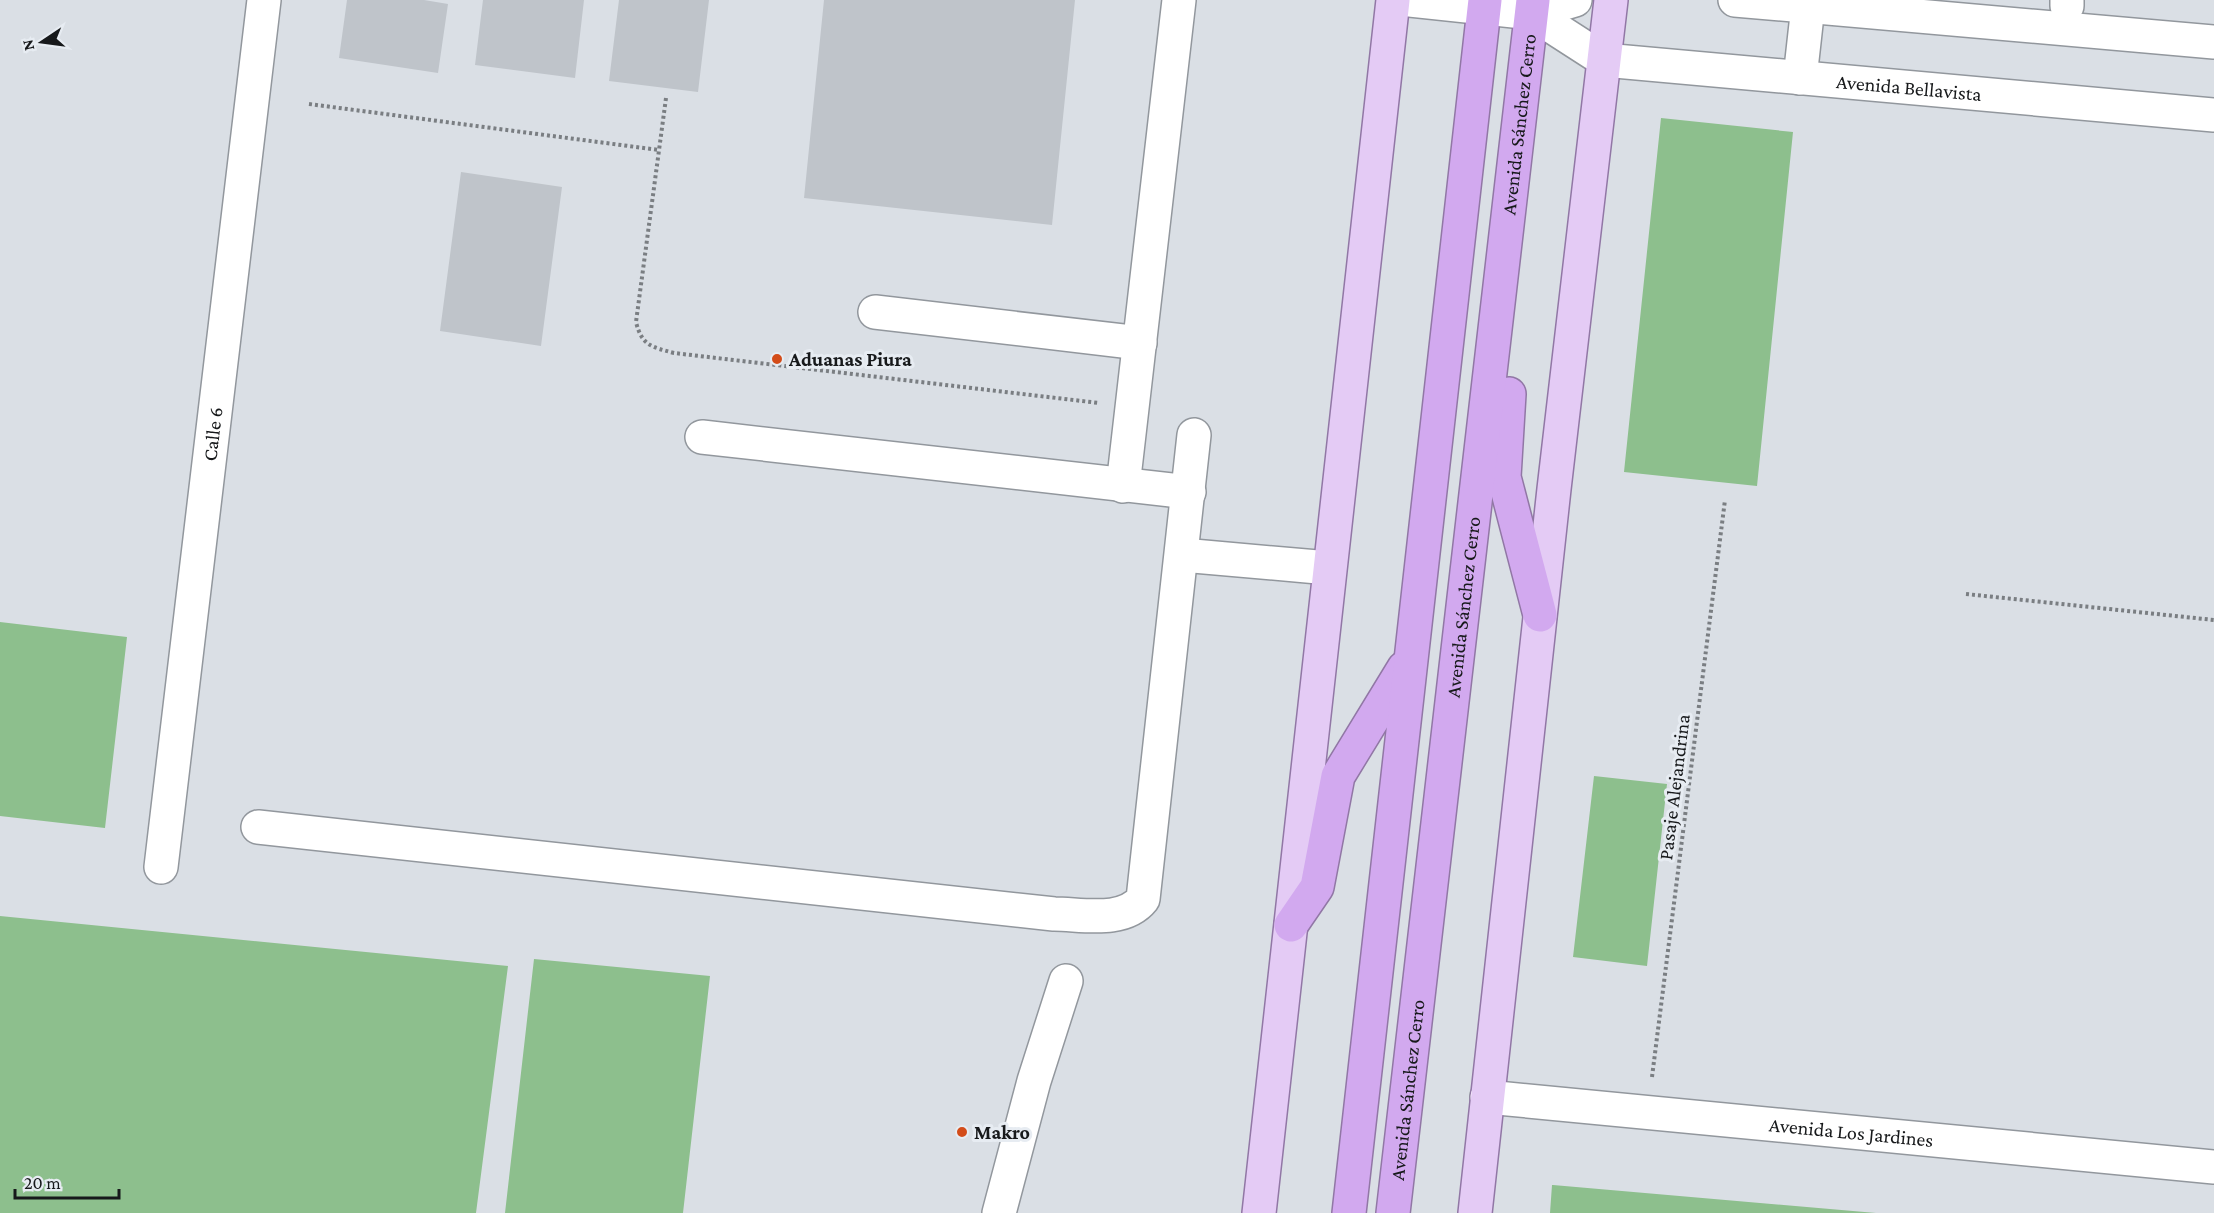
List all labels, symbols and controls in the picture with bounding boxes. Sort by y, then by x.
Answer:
north arrow [12,12,72,72]
street label: Avenida Sánchez Cerro [1497,33,1540,216]
text: N [18,38,37,52]
street label: Avenida Bellavista [1835,70,1983,105]
place label: Aduanas Piura [788,348,912,370]
marker: Aduanas Piura [770,352,784,366]
street label: Calle 6 [198,406,227,462]
street label: Avenida Sánchez Cerro [1442,515,1484,699]
street label: Pasaje Alejandrina [1654,713,1695,861]
street label: Avenida Sánchez Cerro [1386,998,1429,1181]
street label: Avenida Los Jardines [1768,1113,1935,1151]
place label: Makro [974,1121,1030,1143]
marker: Makro [955,1125,969,1139]
scale bar [15,1162,118,1200]
text: 20 m [24,1173,61,1193]

